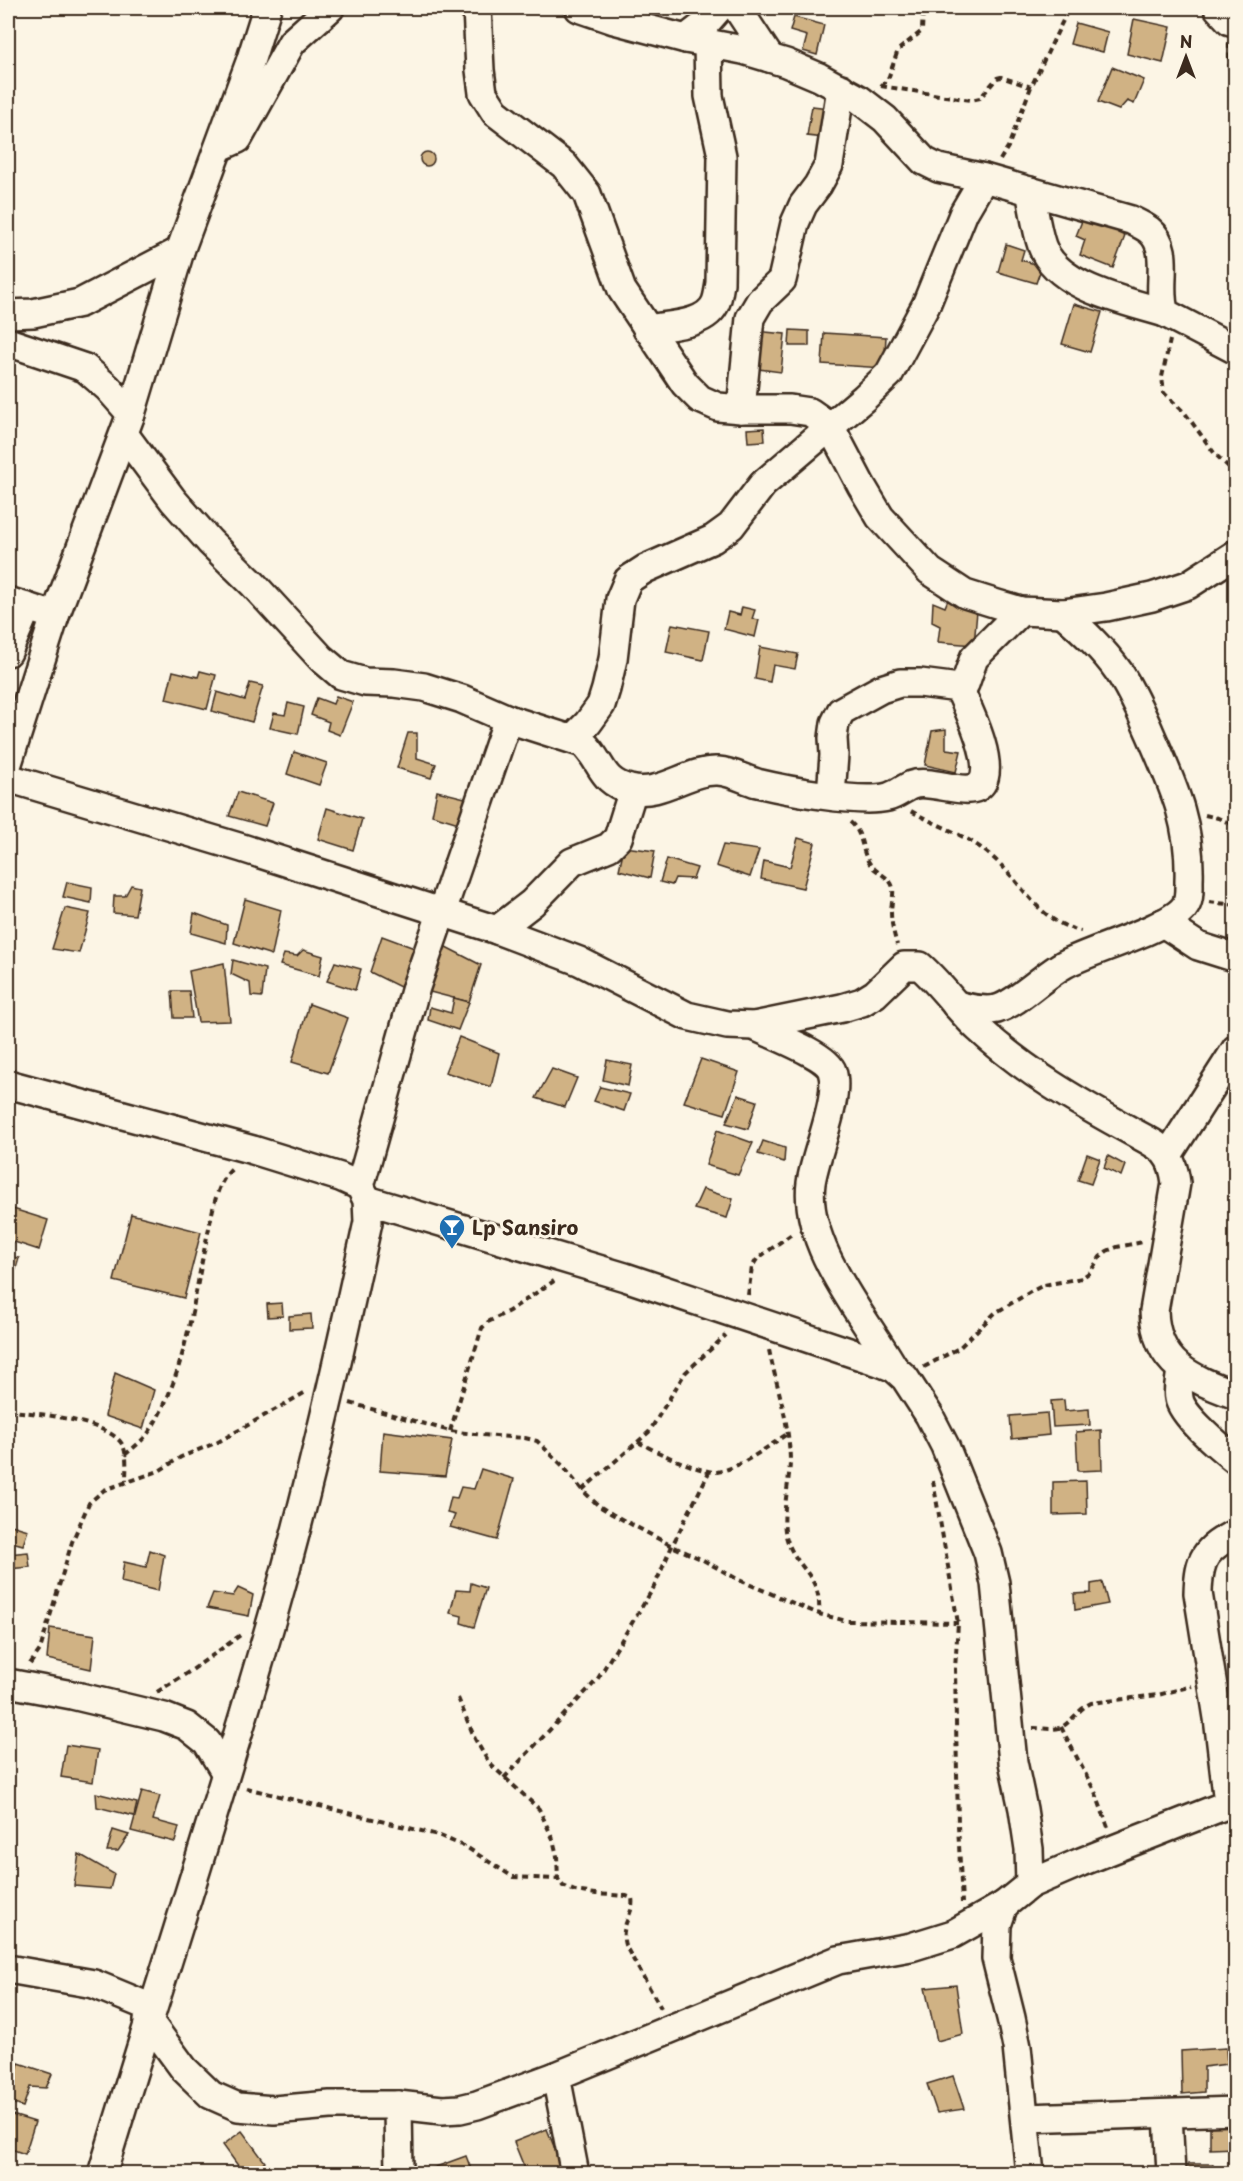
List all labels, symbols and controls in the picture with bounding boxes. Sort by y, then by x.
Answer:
north arrow [1156,27,1216,87]
text: N [1180,29,1192,53]
bar icon: Lp Sansiro [437,1212,467,1250]
place label: Lp Sansiro [472,1212,578,1242]

